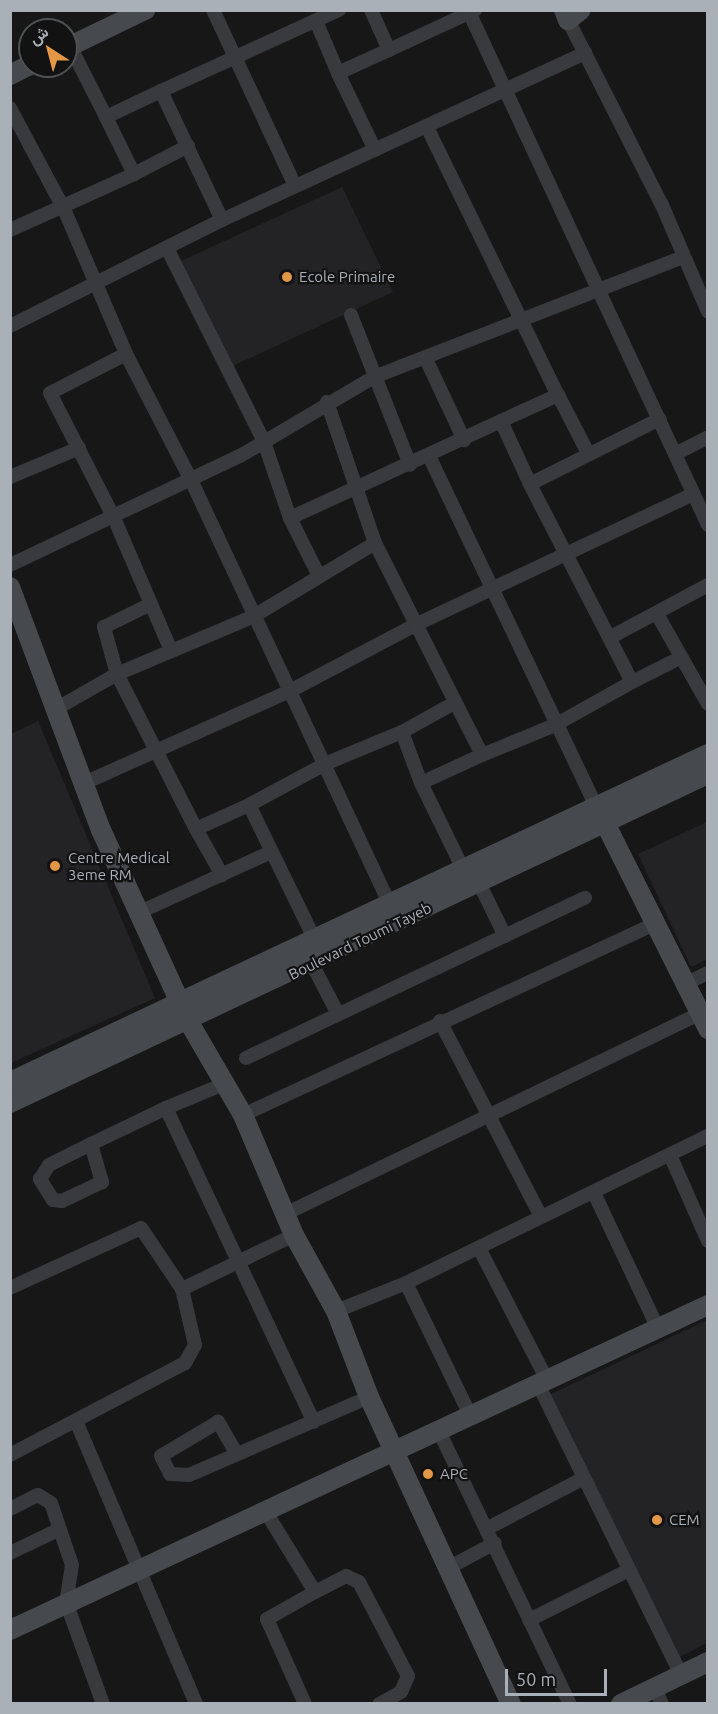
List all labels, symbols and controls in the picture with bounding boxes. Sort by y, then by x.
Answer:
north arrow [18,18,78,78]
text: ش [26,22,52,48]
place label: Ecole Primaire [299,268,395,286]
marker: Ecole Primaire [280,270,294,284]
place label: Centre Medical 3eme RM [68,848,170,883]
marker: Centre Medical 3eme RM [46,857,64,875]
street label: Boulevard Toumi Tayeb [286,899,434,983]
place label: APC [440,1465,468,1483]
marker: APC [421,1467,435,1481]
place label: CEM [669,1511,700,1529]
marker: CEM [650,1513,664,1527]
scale bar [508,1657,610,1695]
text: 50 m [516,1669,556,1689]

